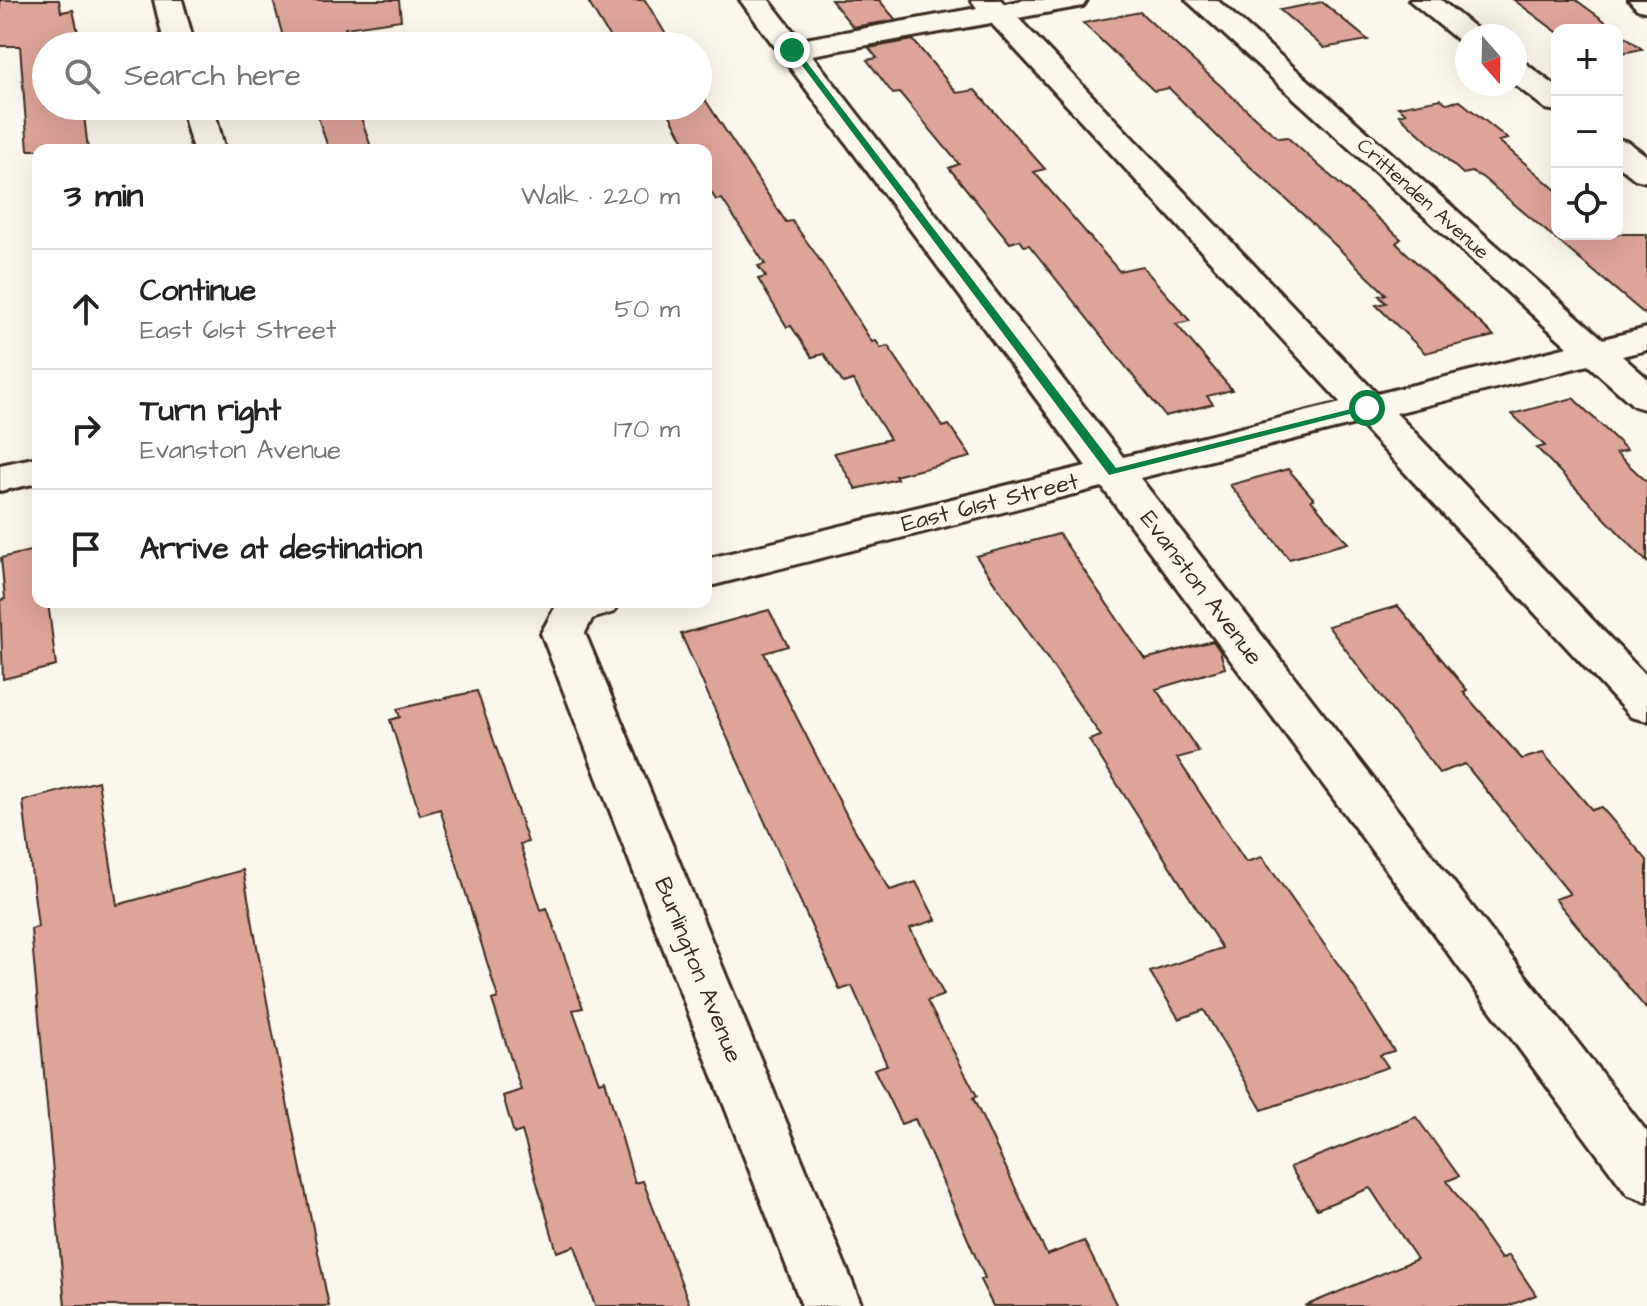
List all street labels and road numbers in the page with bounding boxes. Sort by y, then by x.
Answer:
street label: Crittenden Avenue [1351,132,1495,266]
street label: East 61st Street [898,465,1082,541]
street label: Evanston Avenue [1132,504,1270,672]
street label: Burlington Avenue [644,872,751,1068]

